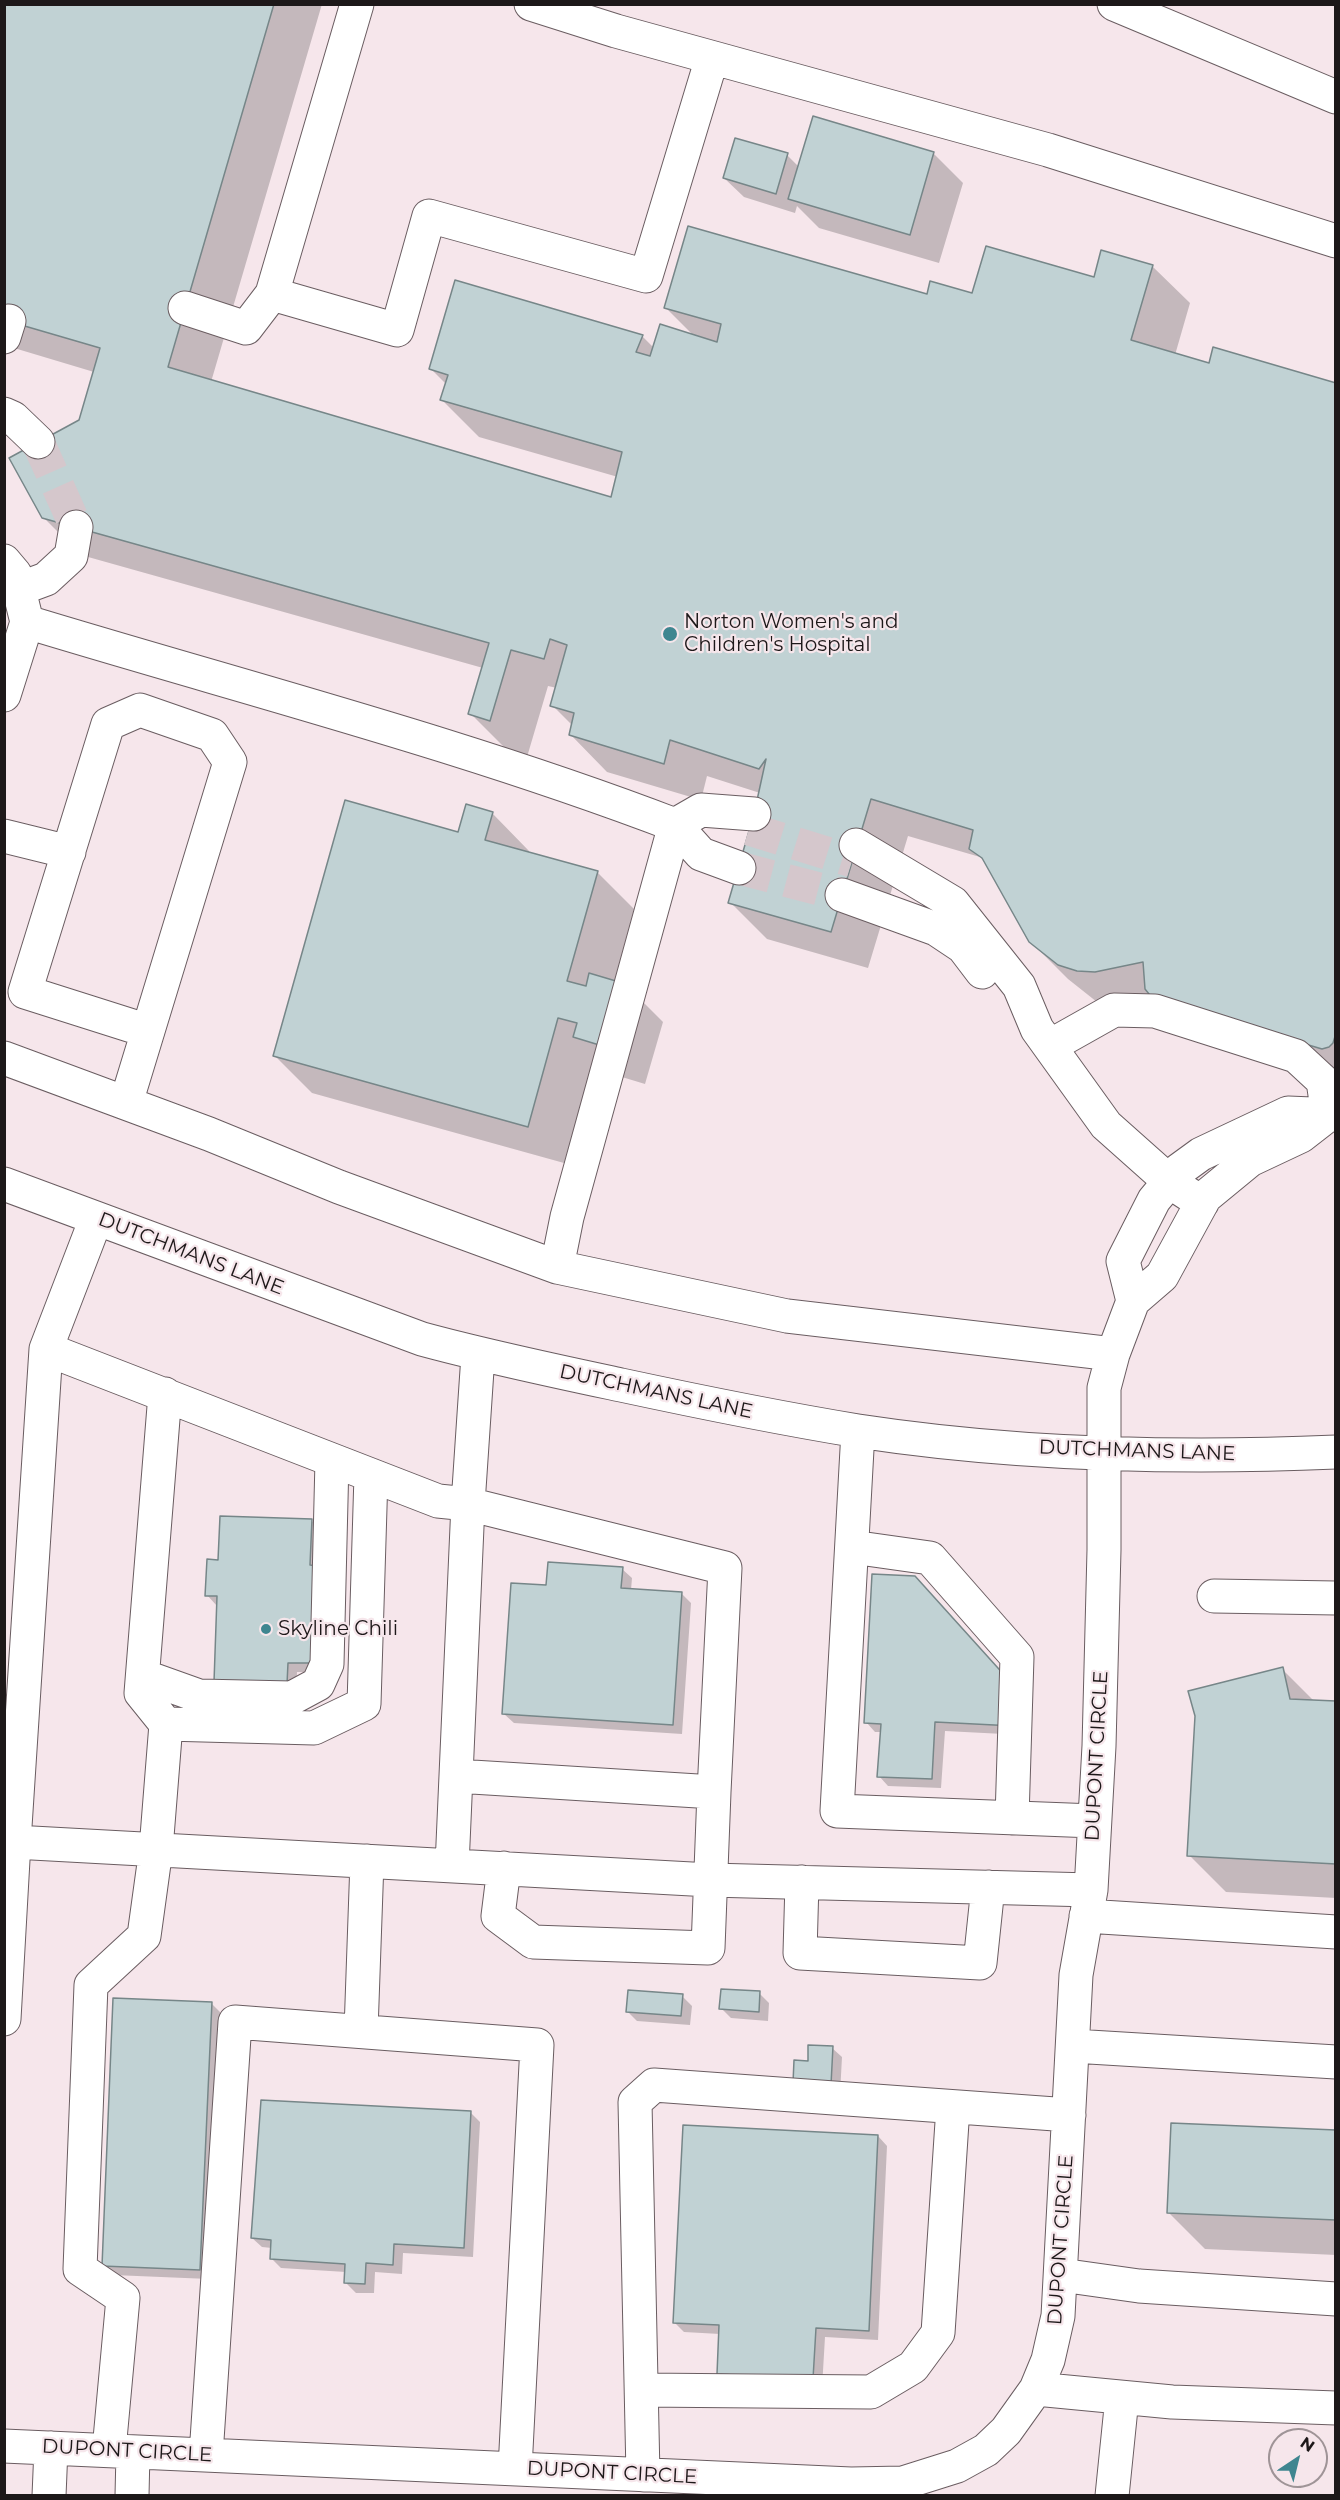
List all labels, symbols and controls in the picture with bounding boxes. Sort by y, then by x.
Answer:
place label: Norton Women's and Children's Hospital [684,610,899,657]
marker: Norton Women's and Children's Hospital [661,625,679,643]
street label: DUTCHMANS LANE [95,1208,287,1300]
street label: DUTCHMANS LANE [557,1360,755,1424]
street label: DUTCHMANS LANE [1038,1436,1236,1466]
place label: Skyline Chili [278,1617,398,1641]
marker: Skyline Chili [259,1622,273,1636]
street label: DUPONT CIRCLE [1081,1670,1113,1842]
street label: DUPONT CIRCLE [1043,2154,1079,2326]
north arrow [1268,2428,1328,2488]
text: N [1297,2433,1318,2456]
street label: DUPONT CIRCLE [41,2435,213,2467]
street label: DUPONT CIRCLE [526,2457,698,2489]

